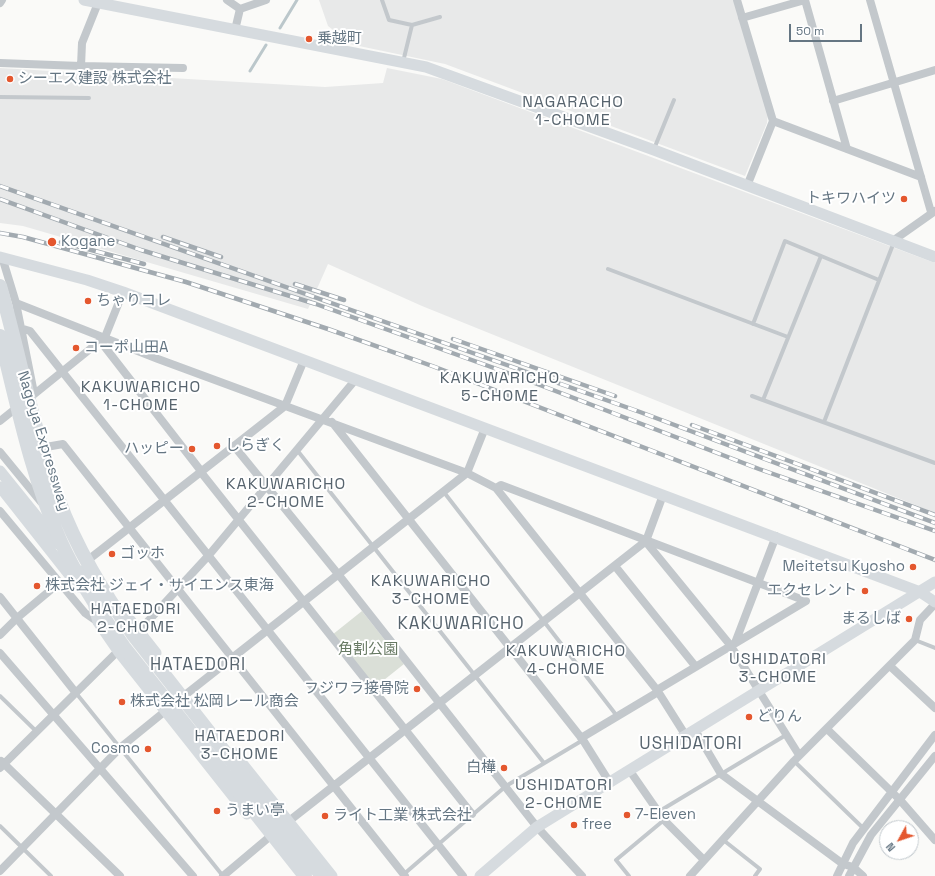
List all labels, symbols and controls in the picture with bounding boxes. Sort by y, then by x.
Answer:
scale bar [791,16,864,42]
text: 50 m [796,23,824,39]
place label: 乗越町 [317,30,362,48]
marker: 乗越町 [304,34,314,44]
place label: シーエス建設 株式会社 [18,70,172,88]
marker: シーエス建設 株式会社 [5,74,15,84]
district label: NAGARACHO 1-CHOME [522,93,624,131]
place label: トキワハイツ [806,190,896,208]
marker: トキワハイツ [899,194,909,204]
place label: Kogane [61,233,115,251]
marker: Kogane [46,236,58,248]
place label: ちゃりコレ [96,292,171,310]
marker: ちゃりコレ [83,296,93,306]
place label: コーポ山田A [84,339,168,357]
marker: コーポ山田A [71,343,81,353]
street label: Nagoya Expressway [13,369,73,513]
district label: KAKUWARICHO 5-CHOME [440,369,560,407]
district label: KAKUWARICHO 1-CHOME [81,378,201,416]
place label: しらぎく [225,437,285,455]
place label: ハッピー [124,440,184,458]
marker: しらぎく [212,441,222,451]
marker: ハッピー [187,444,197,454]
district label: KAKUWARICHO 2-CHOME [226,475,346,513]
place label: ゴッホ [120,545,165,563]
marker: ゴッホ [107,549,117,559]
place label: Meitetsu Kyosho [783,558,905,576]
marker: Meitetsu Kyosho [908,562,918,572]
district label: KAKUWARICHO 3-CHOME [371,572,491,610]
place label: 株式会社 ジェイ・サイエンス東海 [45,577,274,595]
marker: 株式会社 ジェイ・サイエンス東海 [32,581,42,591]
place label: エクセレント [767,582,857,600]
marker: エクセレント [860,586,870,596]
district label: HATAEDORI 2-CHOME [91,600,181,638]
place label: まるしば [841,610,901,628]
district label: KAKUWARICHO [397,614,525,634]
marker: まるしば [904,614,914,624]
park label: 角割公園 [338,641,398,659]
district label: KAKUWARICHO 4-CHOME [506,642,626,680]
district label: USHIDATORI 3-CHOME [729,650,827,688]
district label: HATAEDORI [150,655,246,675]
place label: フジワラ接骨院 [304,680,409,698]
marker: フジワラ接骨院 [412,684,422,694]
place label: 株式会社 松岡レール商会 [130,693,299,711]
marker: 株式会社 松岡レール商会 [117,697,127,707]
place label: どりん [757,708,802,726]
marker: どりん [744,712,754,722]
district label: HATAEDORI 3-CHOME [195,727,285,765]
district label: USHIDATORI [639,734,743,754]
place label: Cosmo [91,740,140,758]
marker: Cosmo [143,744,153,754]
place label: 白樺 [466,759,496,777]
marker: 白樺 [499,763,509,773]
district label: USHIDATORI 2-CHOME [515,776,613,814]
place label: うまい亭 [225,802,285,820]
marker: うまい亭 [212,806,222,816]
place label: 7-Eleven [635,806,696,824]
place label: ライト工業 株式会社 [333,807,472,825]
marker: 7-Eleven [622,810,632,820]
marker: ライト工業 株式会社 [320,811,330,821]
place label: free [582,816,612,834]
marker: free [569,820,579,830]
north arrow [879,820,919,860]
text: N [883,840,898,854]

